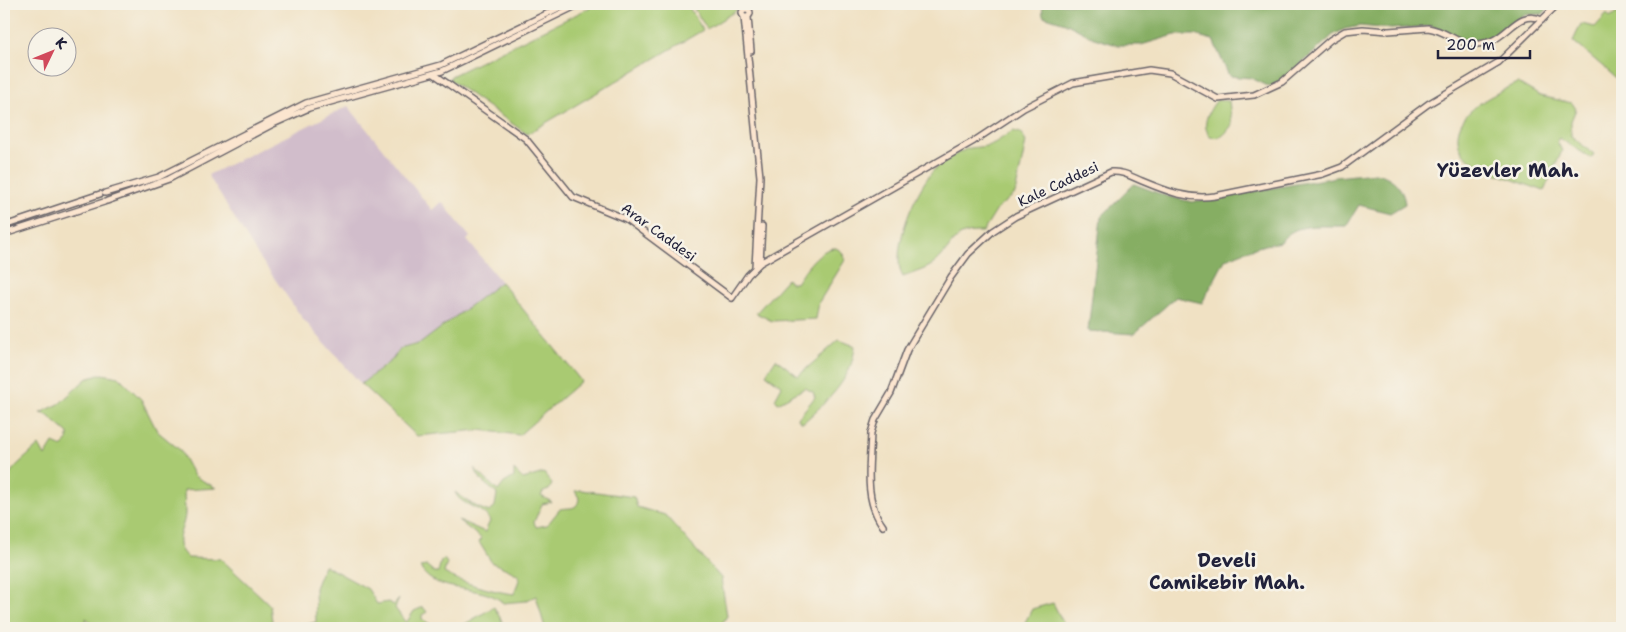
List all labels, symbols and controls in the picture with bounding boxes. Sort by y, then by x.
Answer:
north arrow [28,28,78,78]
scale bar [1438,28,1531,60]
text: K [52,33,72,53]
text: 200 m [1446,35,1495,55]
street label: Kale Caddesi [1015,157,1101,211]
district label: Yüzevler Mah. [1437,158,1579,183]
street label: Arar Caddesi [618,199,700,265]
district label: Develi Camikebir Mah. [1149,548,1305,595]

